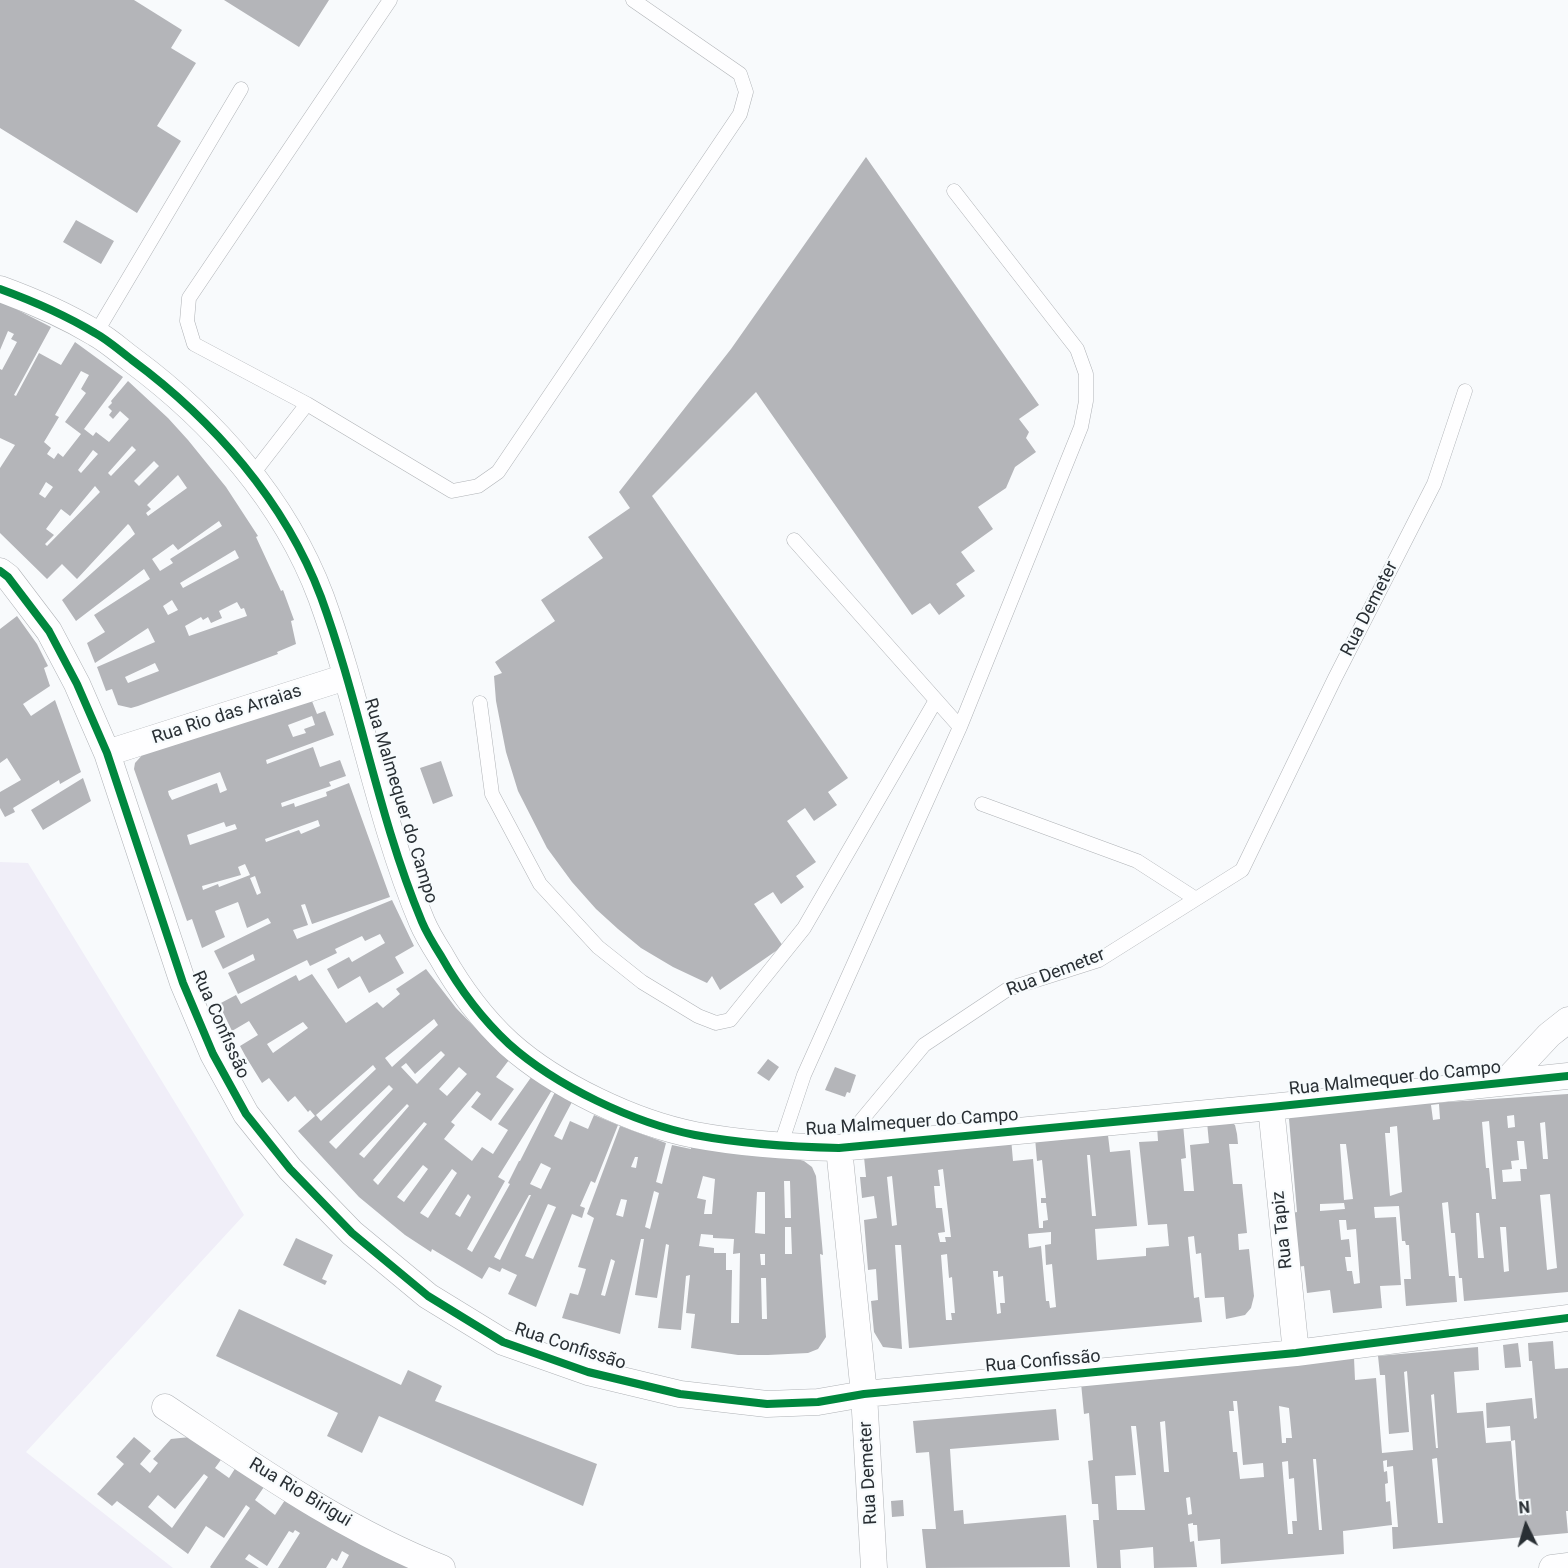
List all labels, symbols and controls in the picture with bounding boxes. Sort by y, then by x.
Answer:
street label: Rua Demeter [1337,558,1403,660]
street label: Rua Rio das Arraias [149,681,305,749]
street label: Rua Malmequer do Campo [358,696,442,906]
street label: Rua Demeter [1004,944,1108,1002]
street label: Rua Confissão [187,968,253,1082]
street label: Rua Malmequer do Campo [1288,1057,1502,1101]
street label: Rua Malmequer do Campo [805,1105,1019,1141]
street label: Rua Tapiz [1268,1190,1298,1270]
street label: Rua Confissão [512,1319,628,1375]
street label: Rua Confissão [984,1346,1102,1378]
street label: Rua Demeter [856,1421,882,1525]
street label: Rua Rio Birigui [245,1454,355,1532]
north arrow [1496,1496,1556,1556]
text: N [1518,1498,1531,1518]

